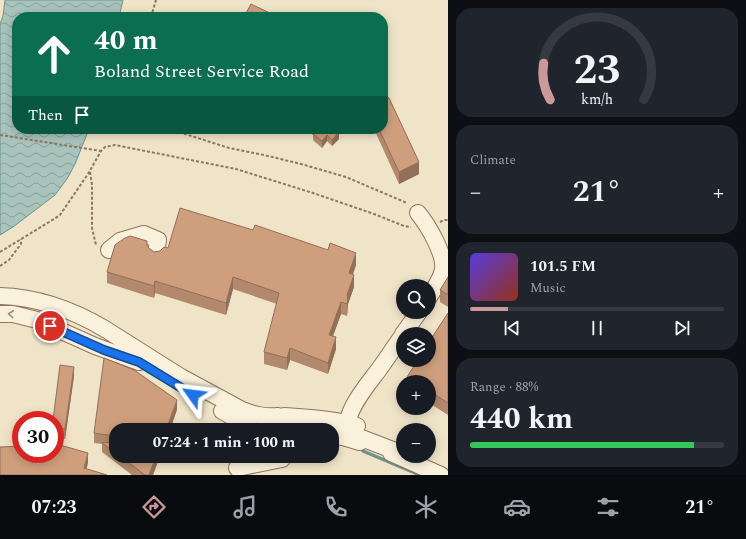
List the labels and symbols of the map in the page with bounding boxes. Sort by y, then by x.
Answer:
pin [33,309,67,343]
one-way arrow [8,310,14,319]
position arrow [172,374,214,416]
speed limit sign: 30 [12,411,64,463]

